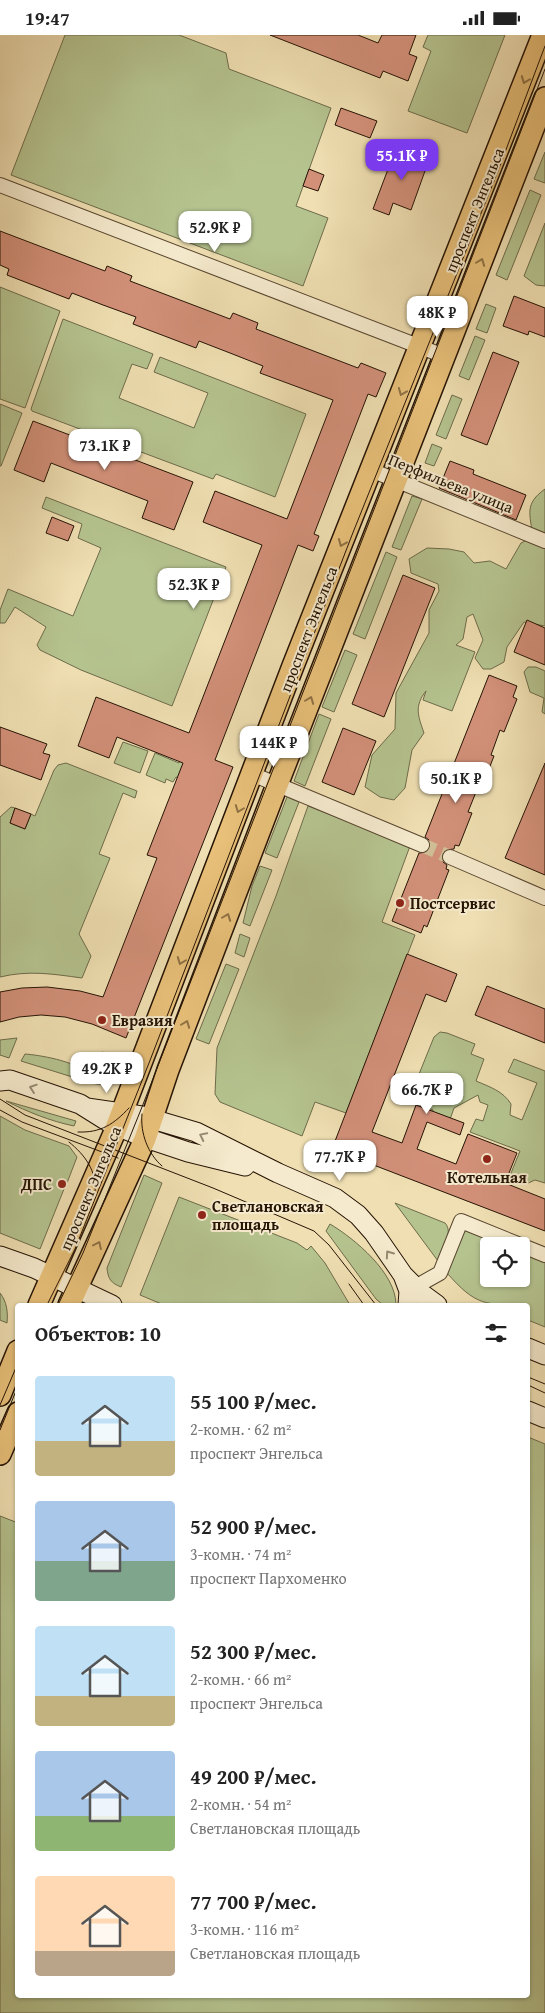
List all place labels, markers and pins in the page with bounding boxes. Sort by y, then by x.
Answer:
pin: 55.1K ₽ [356,139,448,181]
pin: 52.9K ₽ [169,211,261,253]
pin: 48K ₽ [402,295,472,338]
pin: 73.1K ₽ [59,429,151,471]
pin: 52.3K ₽ [148,567,240,610]
pin: 144K ₽ [233,725,315,768]
pin: 50.1K ₽ [410,761,502,804]
place label: Постсервис [410,891,496,915]
marker: Постсервис [394,897,406,909]
place label: Евразия [112,1008,173,1032]
marker: Евразия [96,1014,108,1026]
pin: 49.2K ₽ [61,1051,153,1094]
pin: 66.7K ₽ [381,1073,473,1115]
pin: 77.7K ₽ [294,1139,386,1182]
marker: Котельная [481,1153,493,1165]
place label: Котельная [447,1165,527,1189]
place label: ДПС [20,1172,52,1196]
marker: ДПС [56,1178,68,1190]
place label: Светлановская площадь [212,1194,324,1236]
marker: Светлановская площадь [196,1209,208,1221]

